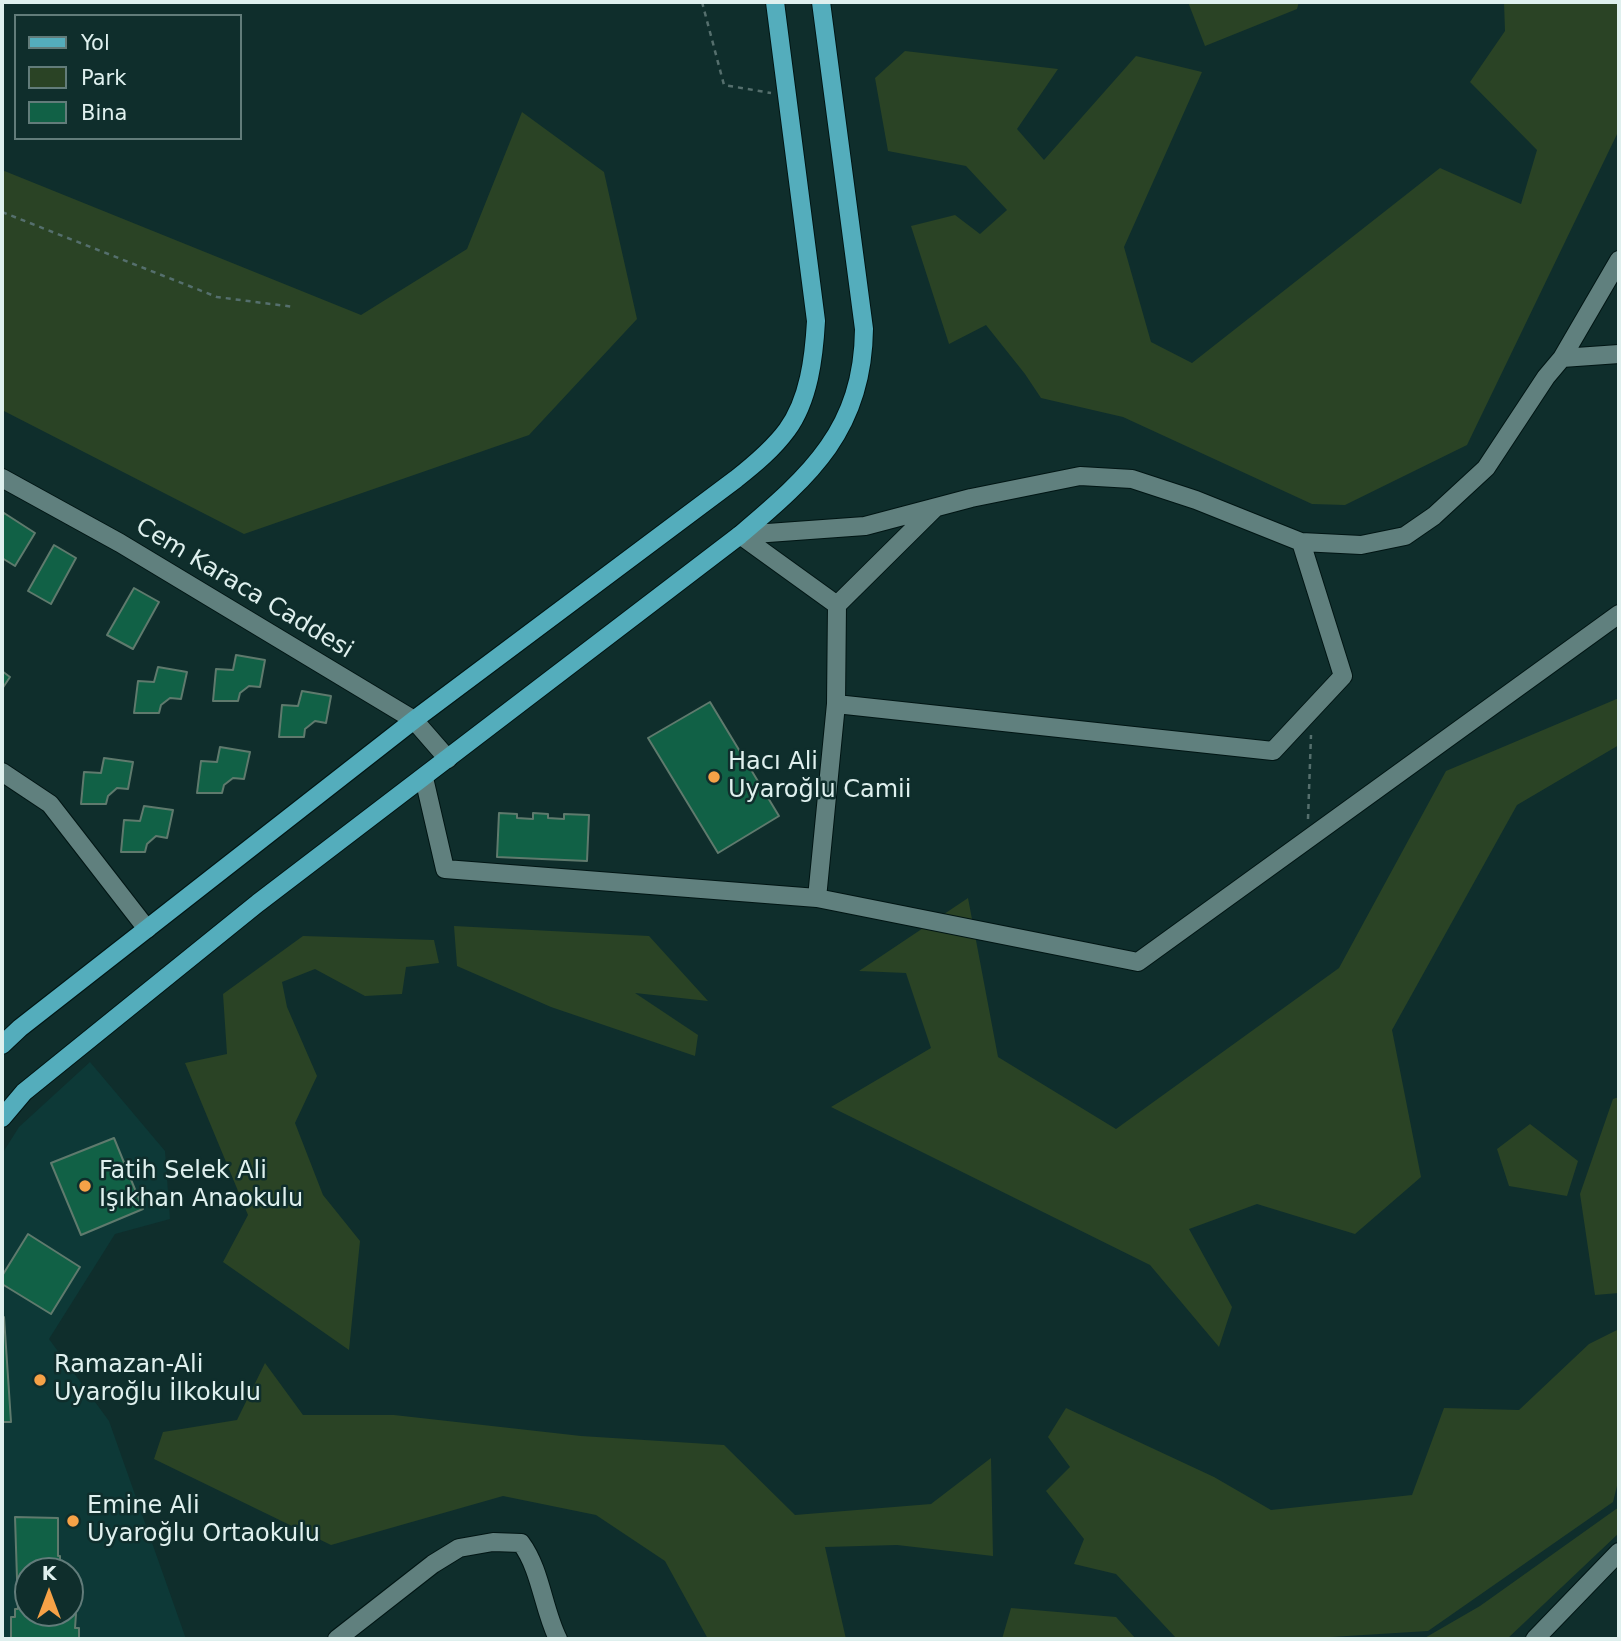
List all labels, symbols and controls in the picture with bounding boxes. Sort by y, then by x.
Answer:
legend [14,14,242,140]
text: Yol [81,31,110,55]
text: Park [81,66,126,90]
text: Bina [81,101,127,125]
street label: Cem Karaca Caddesi [130,513,358,665]
place label: Hacı Ali Uyaroğlu Camii [728,749,911,805]
marker: Hacı Ali Uyaroğlu Camii [706,769,722,785]
place label: Fatih Selek Ali Işıkhan Anaokulu [99,1158,303,1214]
marker: Fatih Selek Ali Işıkhan Anaokulu [77,1178,93,1194]
place label: Ramazan-Ali Uyaroğlu İlkokulu [54,1352,261,1408]
marker: Ramazan-Ali Uyaroğlu İlkokulu [32,1372,48,1388]
place label: Emine Ali Uyaroğlu Ortaokulu [87,1493,320,1549]
marker: Emine Ali Uyaroğlu Ortaokulu [65,1513,81,1529]
north arrow [14,1557,84,1627]
text: K [42,1562,56,1584]

